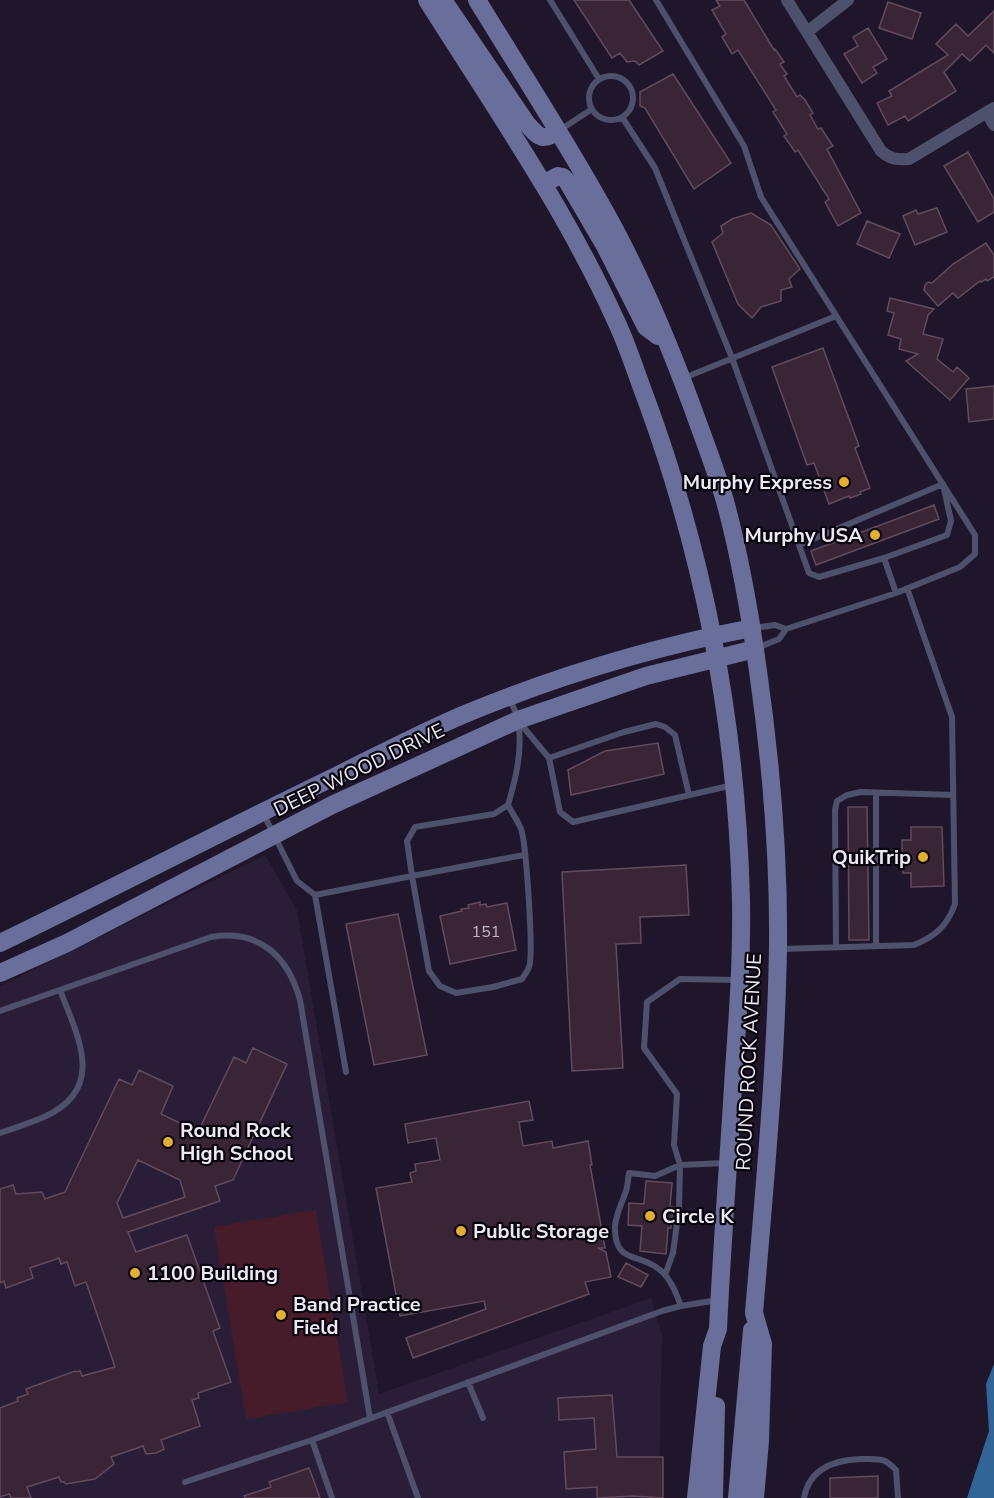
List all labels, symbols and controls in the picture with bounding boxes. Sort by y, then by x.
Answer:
place label: Murphy Express [683,469,832,496]
marker: Murphy Express [837,475,851,489]
place label: Murphy USA [745,522,863,549]
marker: Murphy USA [868,528,882,542]
street label: DEEP WOOD DRIVE [269,717,449,823]
place label: QuikTrip [832,844,911,871]
marker: QuikTrip [916,850,930,864]
house number: 151 [472,921,500,943]
street label: ROUND ROCK AVENUE [730,953,768,1171]
place label: Round Rock High School [180,1117,294,1167]
marker: Round Rock High School [161,1135,175,1149]
place label: Circle K [662,1203,734,1230]
marker: Circle K [643,1209,657,1223]
place label: Public Storage [473,1218,609,1245]
marker: Public Storage [454,1224,468,1238]
place label: 1100 Building [147,1260,278,1287]
marker: 1100 Building [128,1266,142,1280]
place label: Band Practice Field [293,1291,421,1341]
marker: Band Practice Field [274,1308,288,1322]

